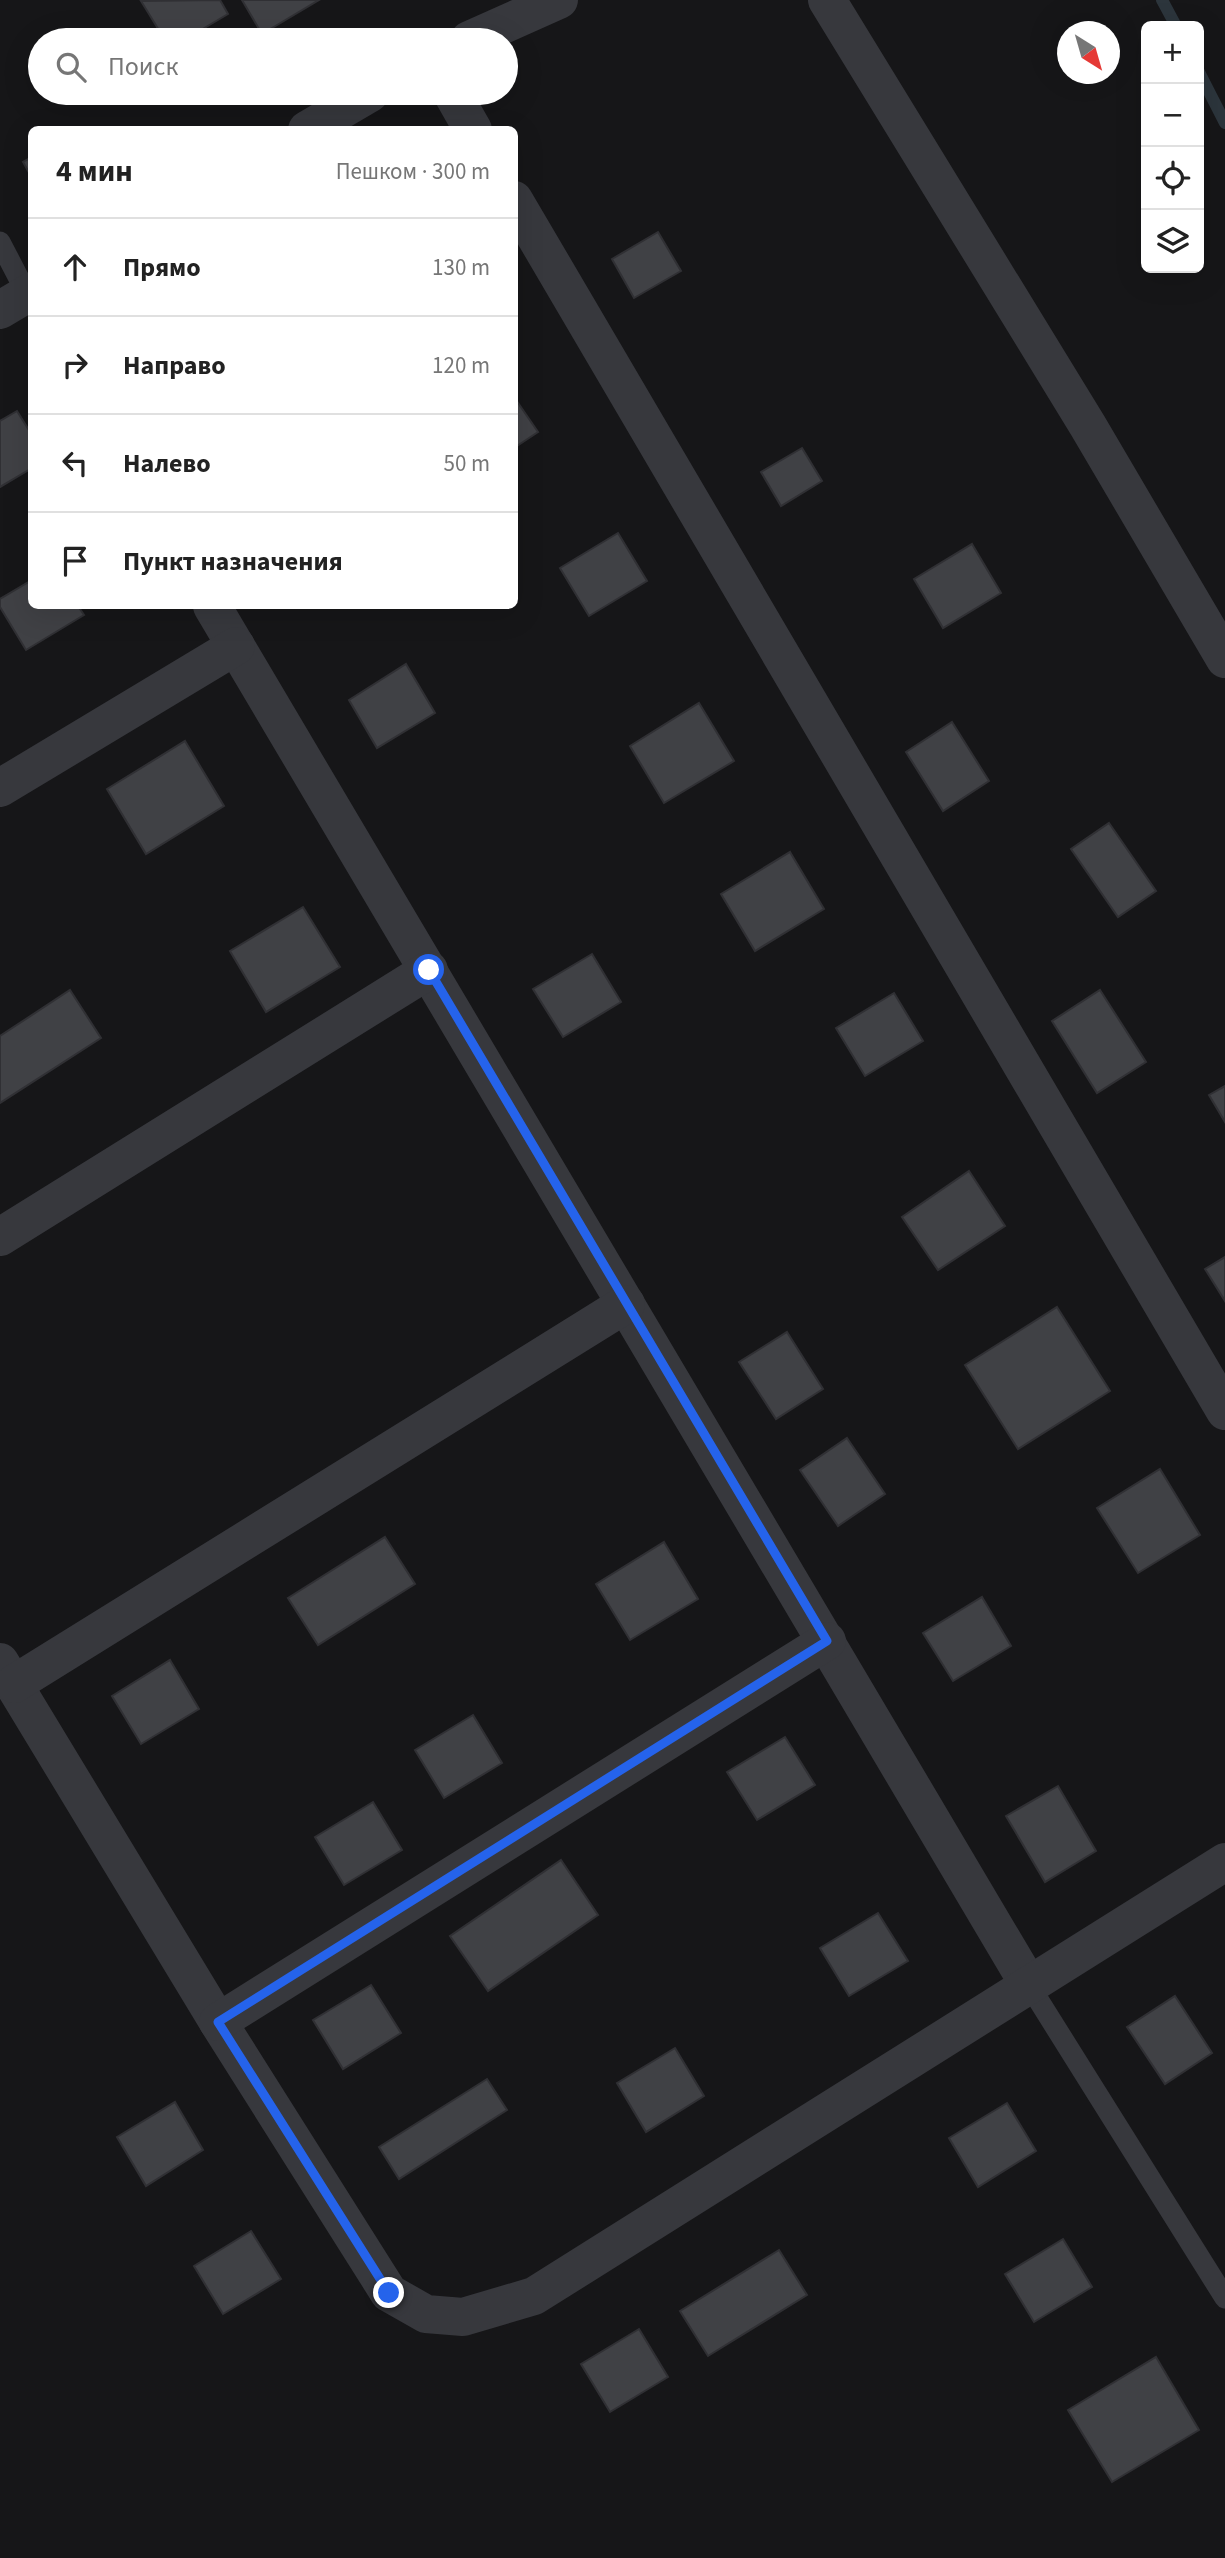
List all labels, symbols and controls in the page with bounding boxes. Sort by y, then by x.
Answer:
north arrow [1057,21,1120,84]
map controls [1141,21,1204,273]
button: + [1141,21,1204,84]
search box [28,28,518,105]
icon: search [52,48,90,86]
text: Поиск [108,48,178,85]
button: − [1141,84,1204,147]
button: locate [1141,147,1204,210]
text: 4 мин [56,150,133,193]
text: Пешком · 300 m [336,155,490,188]
button: layers [1141,210,1204,273]
icon: ahead [56,248,94,286]
text: Прямо [123,249,201,286]
text: 130 m [432,251,490,284]
icon: right [56,346,94,384]
text: Направо [123,347,226,384]
text: 120 m [432,349,490,382]
icon: left [56,444,94,482]
text: Налево [123,445,211,482]
text: 50 m [443,447,490,480]
icon: arrive [56,542,94,580]
text: Пункт назначения [123,543,343,580]
route start [413,954,444,985]
route end [373,2277,404,2308]

